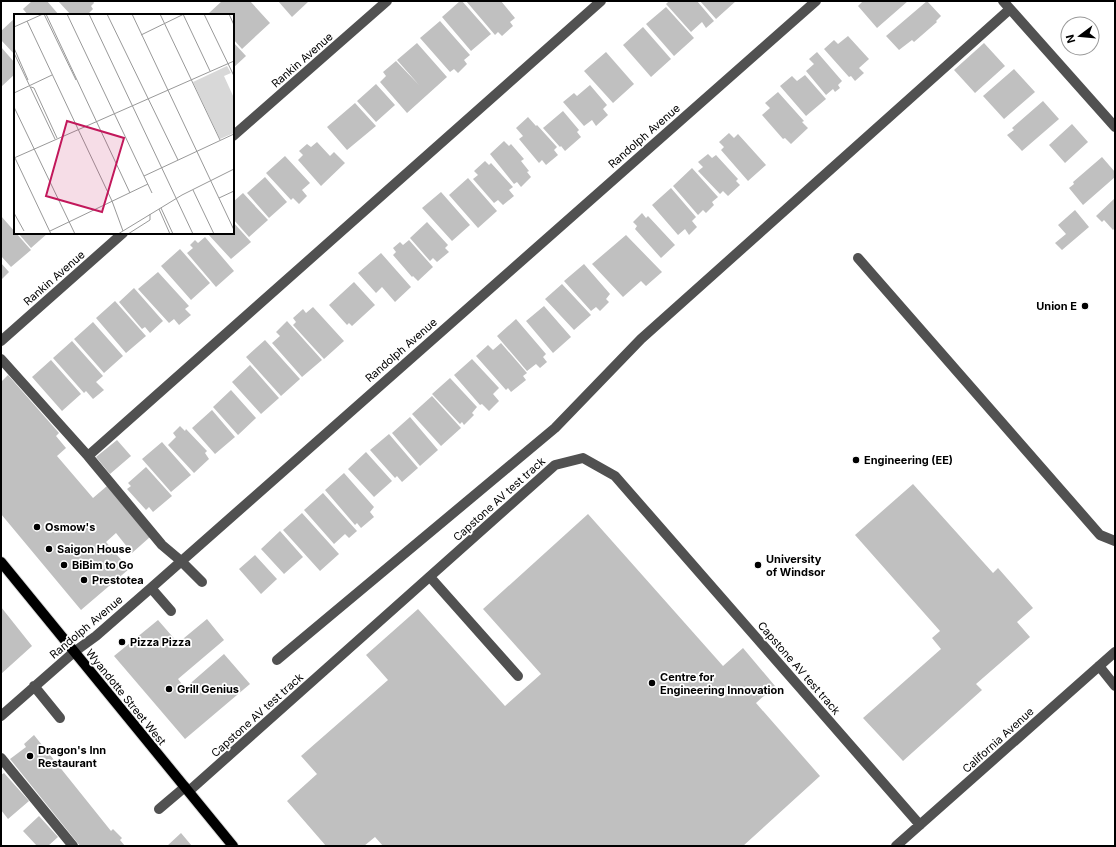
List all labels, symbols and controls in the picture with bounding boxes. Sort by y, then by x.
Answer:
inset map [14,14,234,234]
north arrow [1060,16,1100,56]
street label: Rankin Avenue [268,30,336,90]
text: N [1063,33,1078,45]
street label: Randolph Avenue [605,101,683,171]
street label: Rankin Avenue [20,248,88,308]
place label: Union E [1036,299,1077,313]
marker: Union E [1080,301,1090,311]
street label: Randolph Avenue [362,315,440,385]
place label: Engineering (EE) [864,453,953,467]
street label: Capstone AV test track [450,454,548,544]
marker: Engineering (EE) [851,455,861,465]
place label: Osmow's [45,520,95,534]
marker: Osmow's [32,522,42,532]
place label: Saigon House [57,542,132,556]
marker: Saigon House [44,544,54,554]
place label: University of Windsor [766,552,826,579]
place label: BiBim to Go [72,558,134,572]
marker: BiBim to Go [59,560,69,570]
marker: University of Windsor [753,560,763,570]
place label: Prestotea [92,573,144,587]
marker: Prestotea [79,575,89,585]
street label: Randolph Avenue [47,592,125,662]
street label: Capstone AV test track [755,618,843,718]
place label: Pizza Pizza [130,635,191,649]
marker: Pizza Pizza [117,637,127,647]
street label: Wyandotte Street West [83,646,169,748]
street label: Capstone AV test track [208,670,306,760]
place label: Centre for Engineering Innovation [660,670,784,697]
marker: Centre for Engineering Innovation [647,678,657,688]
place label: Grill Genius [177,682,239,696]
marker: Grill Genius [164,684,174,694]
street label: California Avenue [959,704,1037,776]
place label: Dragon's Inn Restaurant [38,743,106,770]
marker: Dragon's Inn Restaurant [25,751,35,761]

